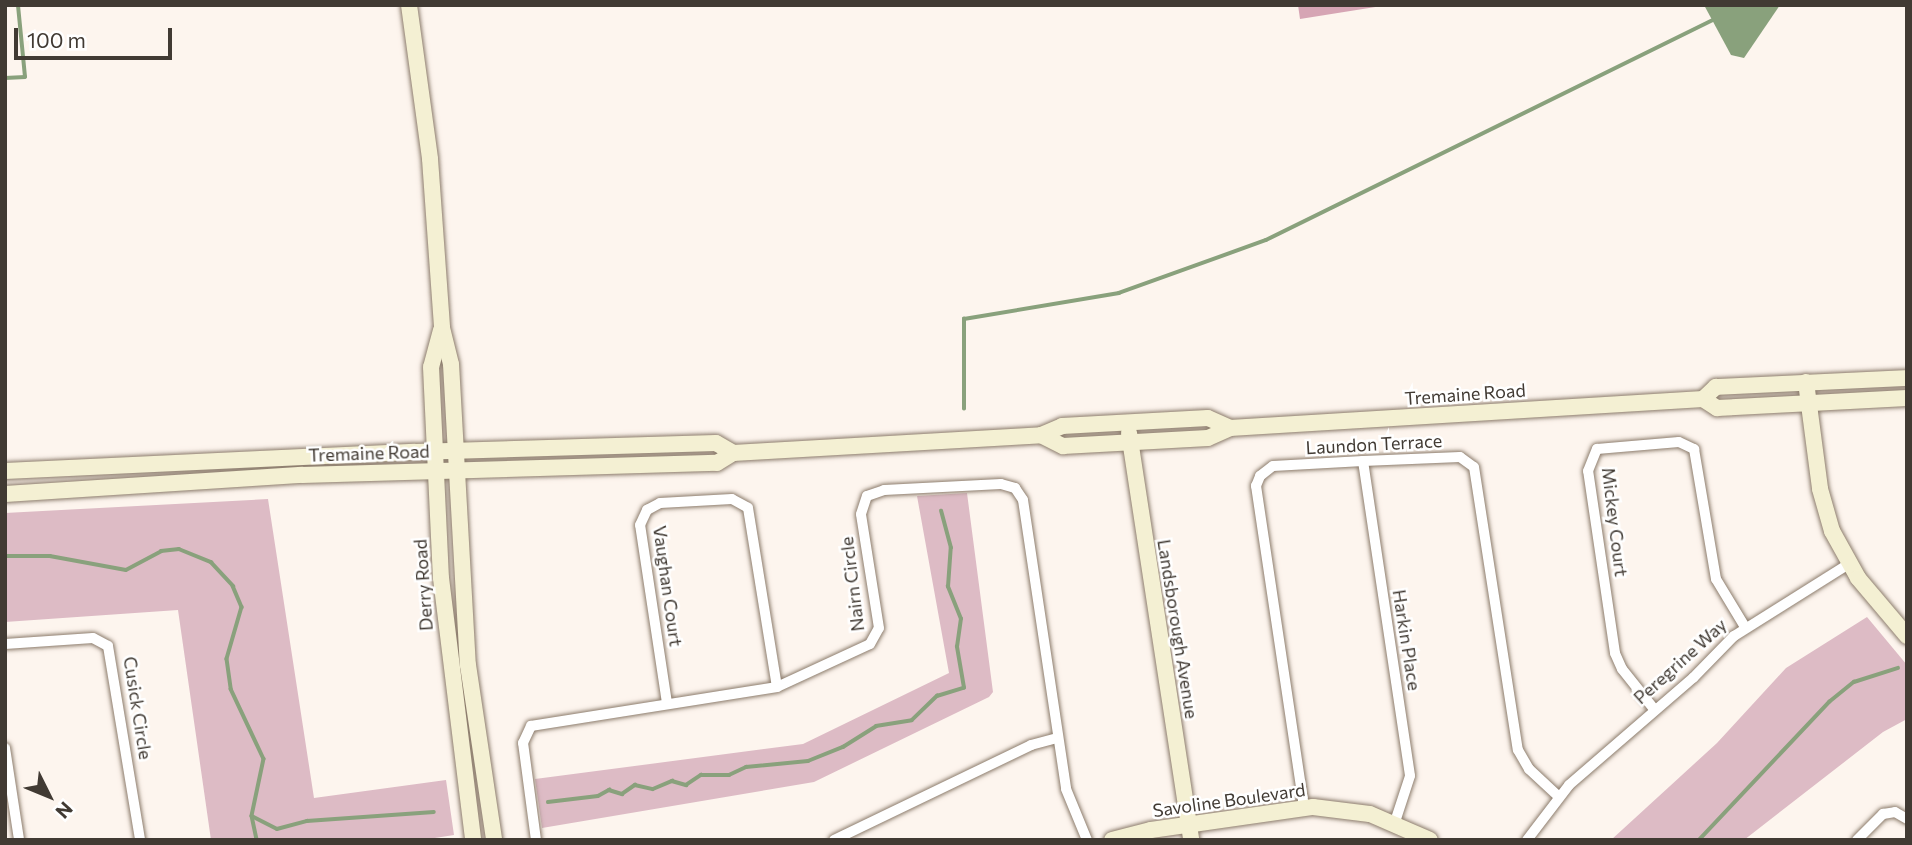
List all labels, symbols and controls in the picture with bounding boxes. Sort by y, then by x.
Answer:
scale bar [18,14,175,58]
text: 100 m [27,27,86,52]
street label: Tremaine Road [1404,379,1526,409]
street label: Laundon Terrace [1305,430,1443,458]
street label: Tremaine Road [308,440,430,466]
street label: Mickey Court [1598,466,1632,578]
street label: Vaughan Court [649,524,687,648]
street label: Nairn Circle [835,535,869,633]
street label: Derry Road [409,538,437,632]
street label: Landsborough Avenue [1153,538,1203,720]
street label: Harkin Place [1388,588,1426,692]
street label: Peregrine Way [1629,614,1731,708]
street label: Cusick Circle [119,655,157,761]
north arrow [14,761,84,831]
street label: Savoline Boulevard [1151,779,1307,821]
text: N [51,798,78,824]

